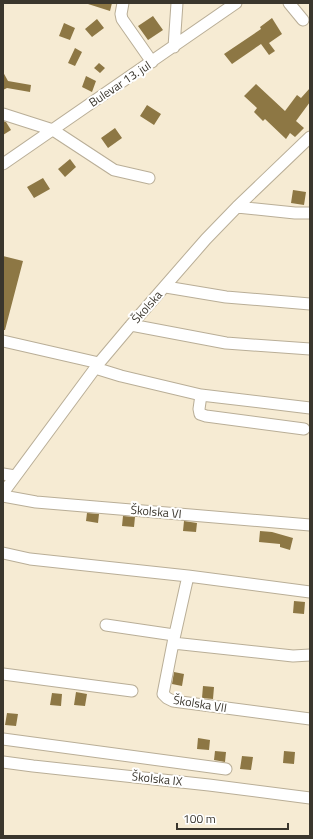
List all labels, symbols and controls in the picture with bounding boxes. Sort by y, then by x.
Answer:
street label: Bulevar 13. jul [85,56,155,111]
street label: Školska [127,286,167,327]
street label: Školska VI [130,500,182,523]
street label: Školska VII [172,690,228,717]
street label: Školska IX [131,766,184,791]
scale bar [177,805,288,831]
text: 100 m [183,809,216,828]

